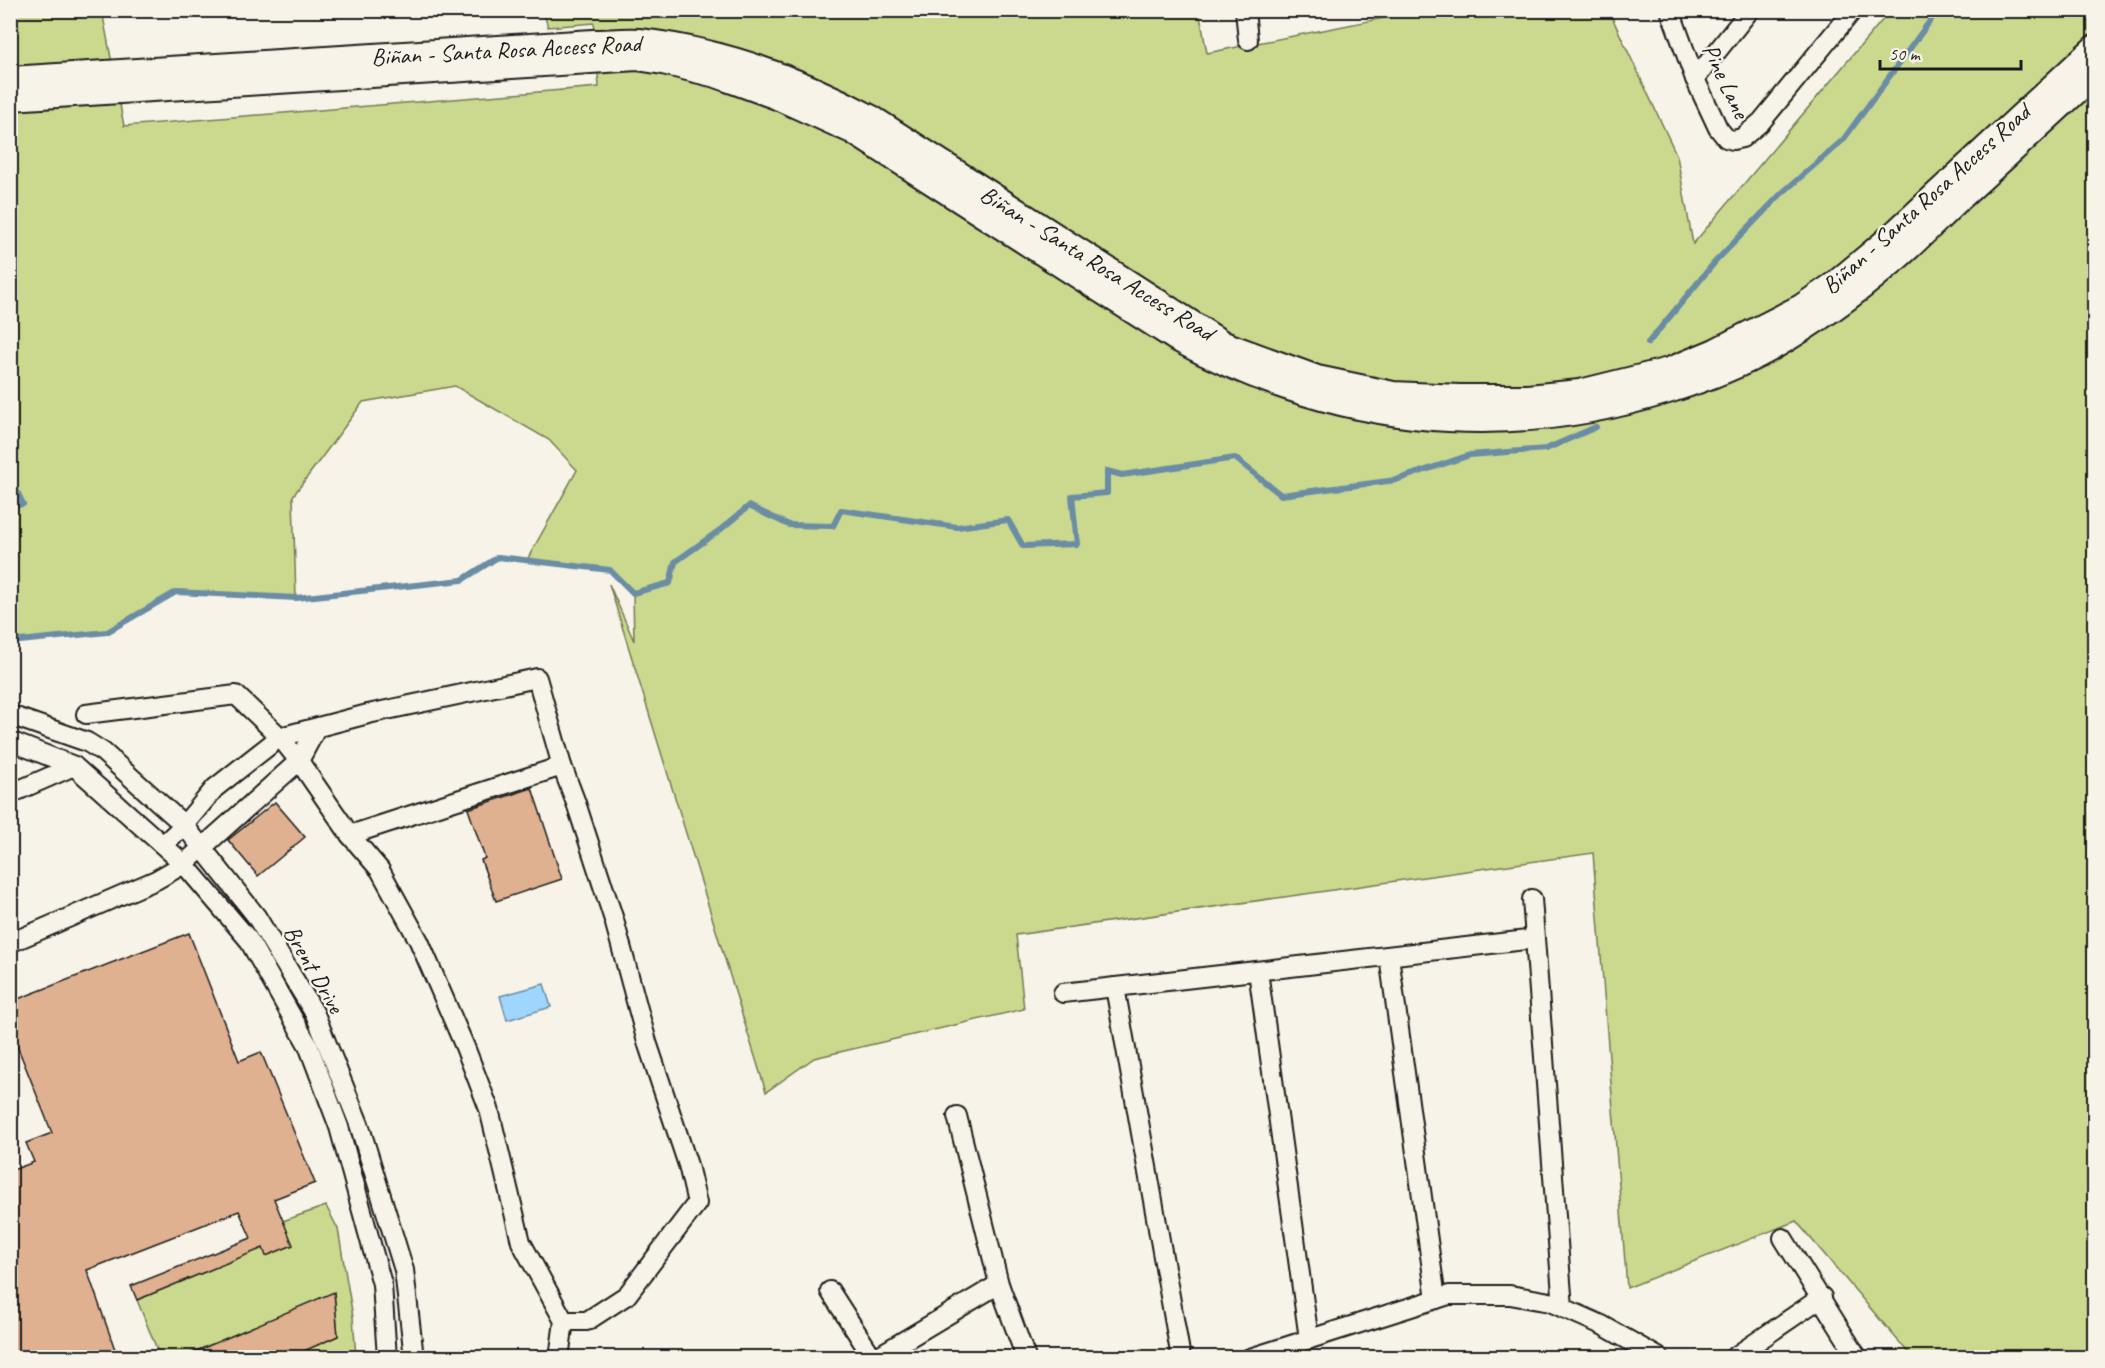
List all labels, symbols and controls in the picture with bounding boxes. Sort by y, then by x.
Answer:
street label: Biñan - Santa Rosa Access Road [371,28,645,72]
scale bar [1880,33,2021,71]
street label: Pine Lane [1696,39,1757,125]
text: 50 m [1889,43,1922,65]
street label: Biñan - Santa Rosa Access Road [1816,95,2039,300]
street label: Biñan - Santa Rosa Access Road [975,179,1222,349]
street label: Brent Drive [277,920,352,1020]

